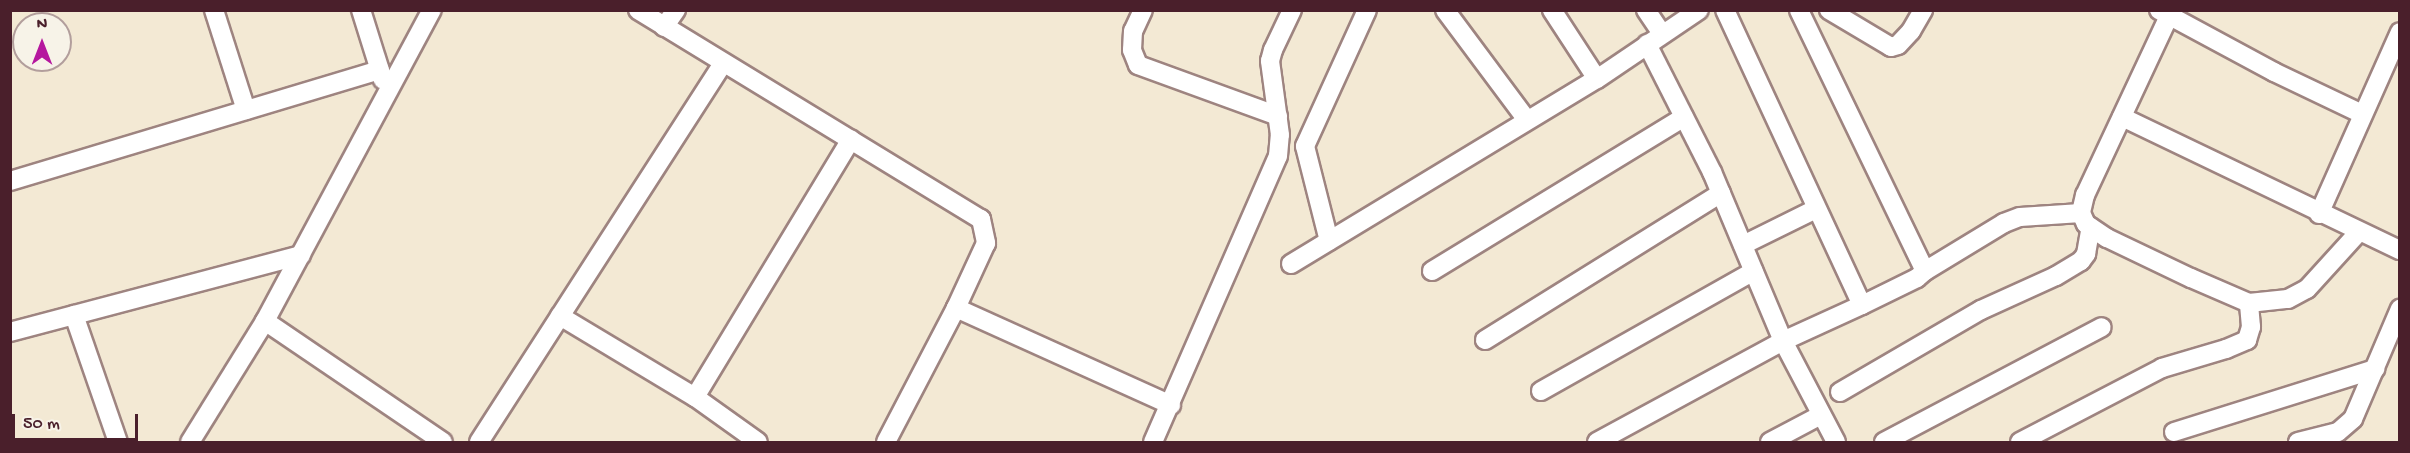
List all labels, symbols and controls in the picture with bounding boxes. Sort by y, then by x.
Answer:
north arrow [12,12,72,72]
text: N [37,16,47,35]
scale bar [15,402,141,440]
text: 50 m [23,414,60,435]

